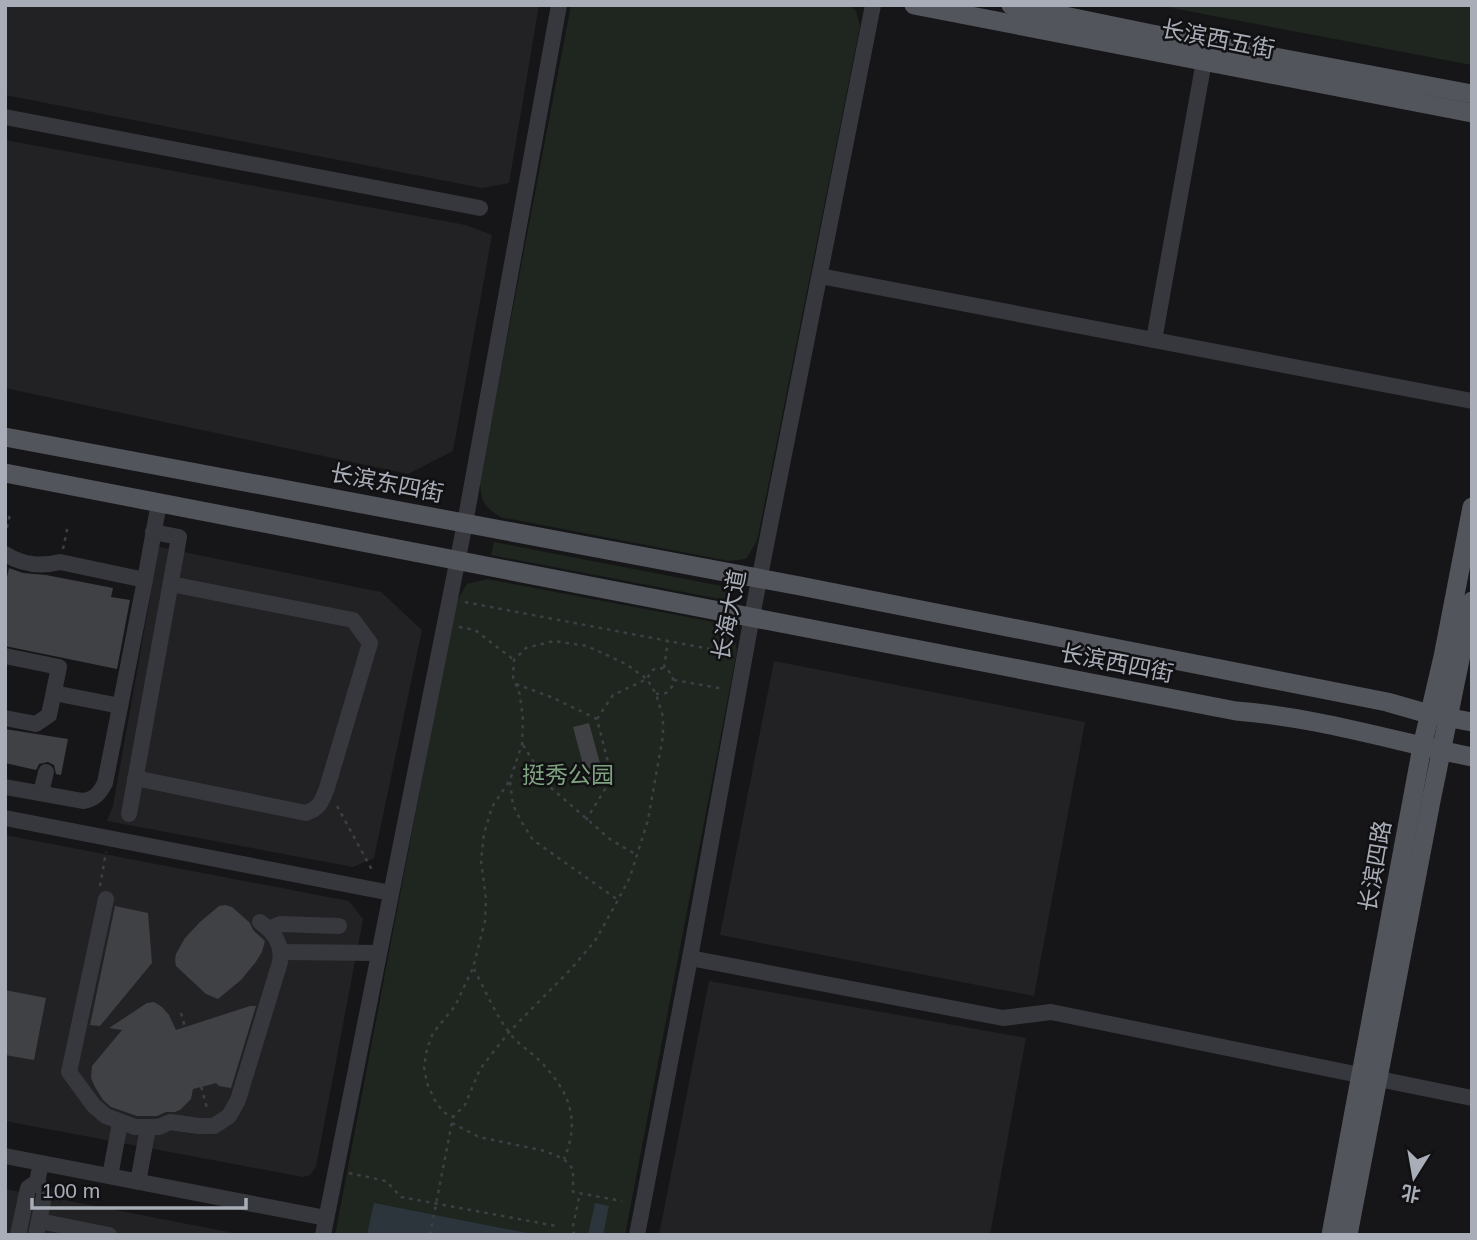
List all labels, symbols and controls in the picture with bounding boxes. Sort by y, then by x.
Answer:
street label: 长滨西五街 [1159,15,1277,63]
street label: 长滨东四街 [328,459,446,507]
street label: 长海大道 [707,567,751,663]
street label: 长滨西四街 [1058,639,1176,687]
park label: 挺秀公园 [522,762,614,788]
street label: 长滨四路 [1354,818,1396,914]
north arrow [1379,1142,1449,1212]
scale bar [32,1166,245,1210]
text: 100 m [42,1179,100,1202]
text: 北 [1400,1181,1422,1205]

